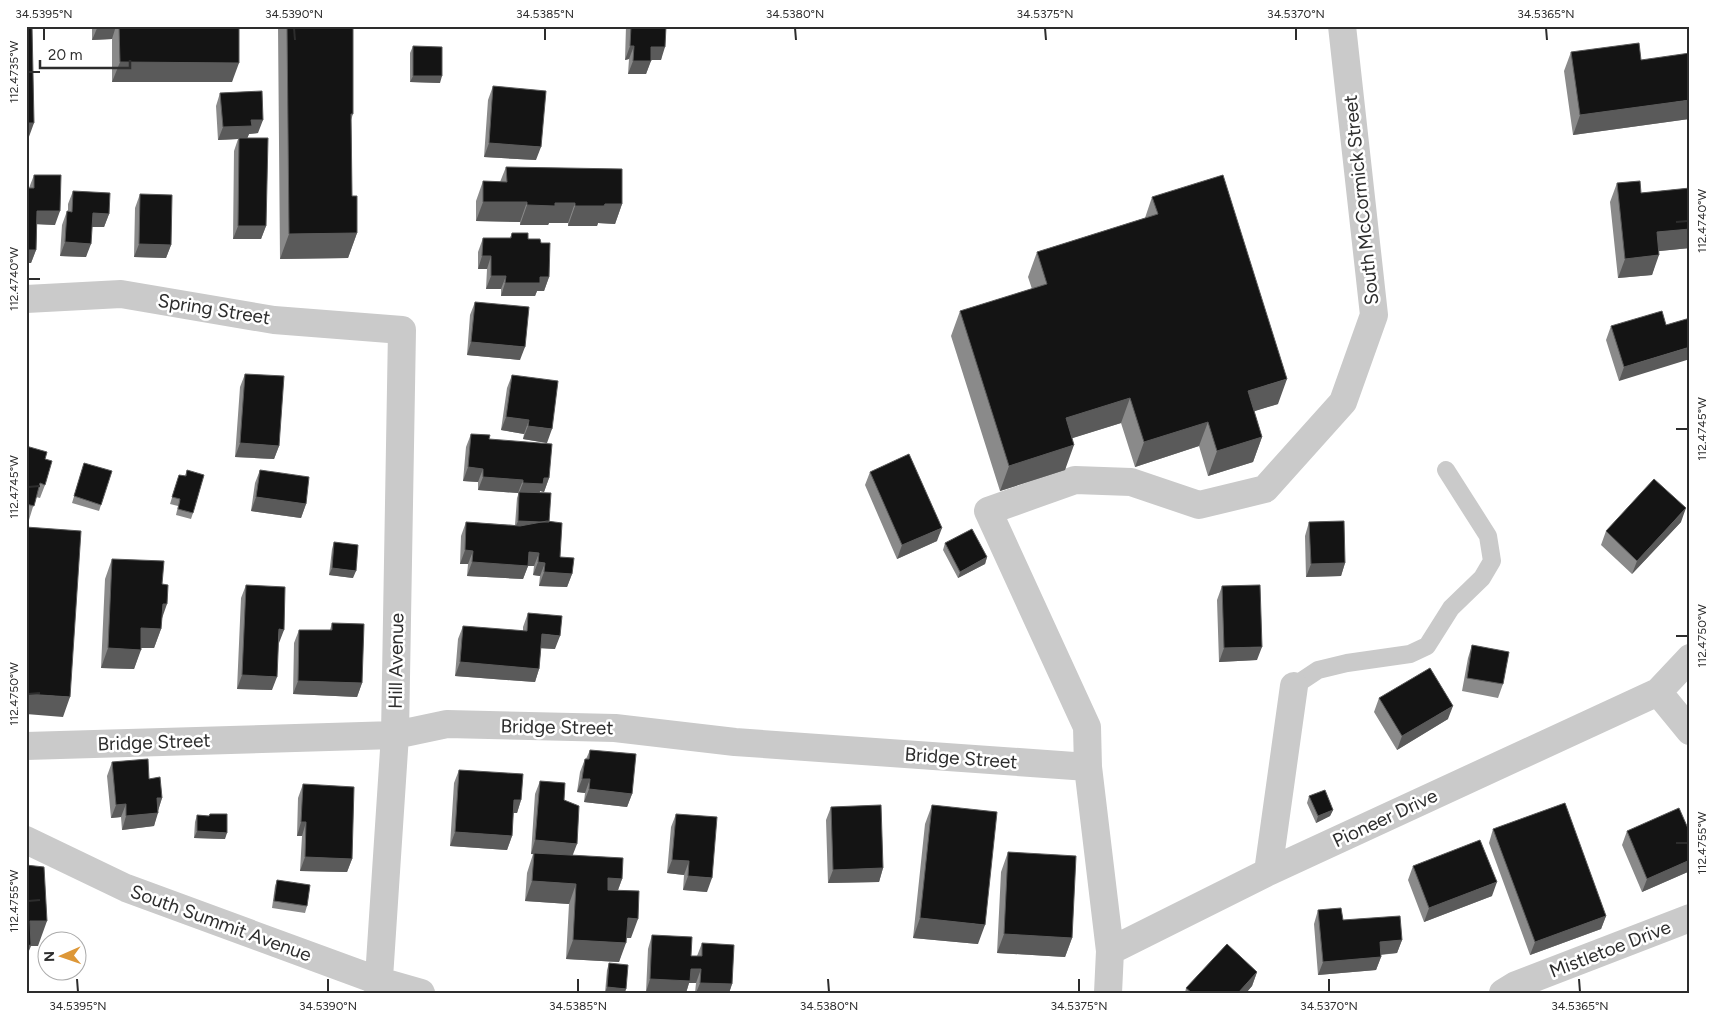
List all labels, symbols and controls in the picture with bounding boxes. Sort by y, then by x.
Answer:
text: 34.5395°N [15,7,73,21]
text: 34.5390°N [265,7,323,21]
text: 34.5385°N [516,7,574,21]
text: 34.5380°N [766,7,824,21]
text: 34.5375°N [1017,7,1073,21]
text: 34.5370°N [1267,7,1325,21]
text: 34.5365°N [1517,7,1575,21]
scale bar [40,38,130,70]
text: 112.4735°W [7,40,21,103]
text: 20 m [48,46,82,64]
street label: South McCormick Street [1339,94,1383,306]
text: 112.4740°W [1695,188,1709,253]
text: 112.4740°W [7,246,21,311]
street label: Spring Street [156,289,272,329]
text: 112.4745°W [1695,397,1709,461]
text: 112.4745°W [7,455,21,519]
text: 112.4750°W [1695,604,1709,668]
street label: Hill Avenue [384,613,408,709]
text: 112.4750°W [7,662,21,726]
street label: Bridge Street [500,715,614,739]
street label: Bridge Street [97,729,211,755]
street label: Bridge Street [904,743,1018,773]
street label: Pioneer Drive [1329,784,1441,852]
text: 112.4755°W [1695,811,1709,874]
text: 112.4755°W [7,869,21,932]
street label: South Summit Avenue [127,880,315,966]
street label: Mistletoe Drive [1546,915,1674,983]
north arrow [38,932,88,982]
text: N [41,951,58,962]
text: 34.5395°N [49,999,107,1013]
text: 34.5390°N [299,999,357,1013]
text: 34.5385°N [549,999,607,1013]
text: 34.5380°N [800,999,858,1013]
text: 34.5375°N [1051,999,1107,1013]
text: 34.5370°N [1300,999,1358,1013]
text: 34.5365°N [1551,999,1609,1013]

